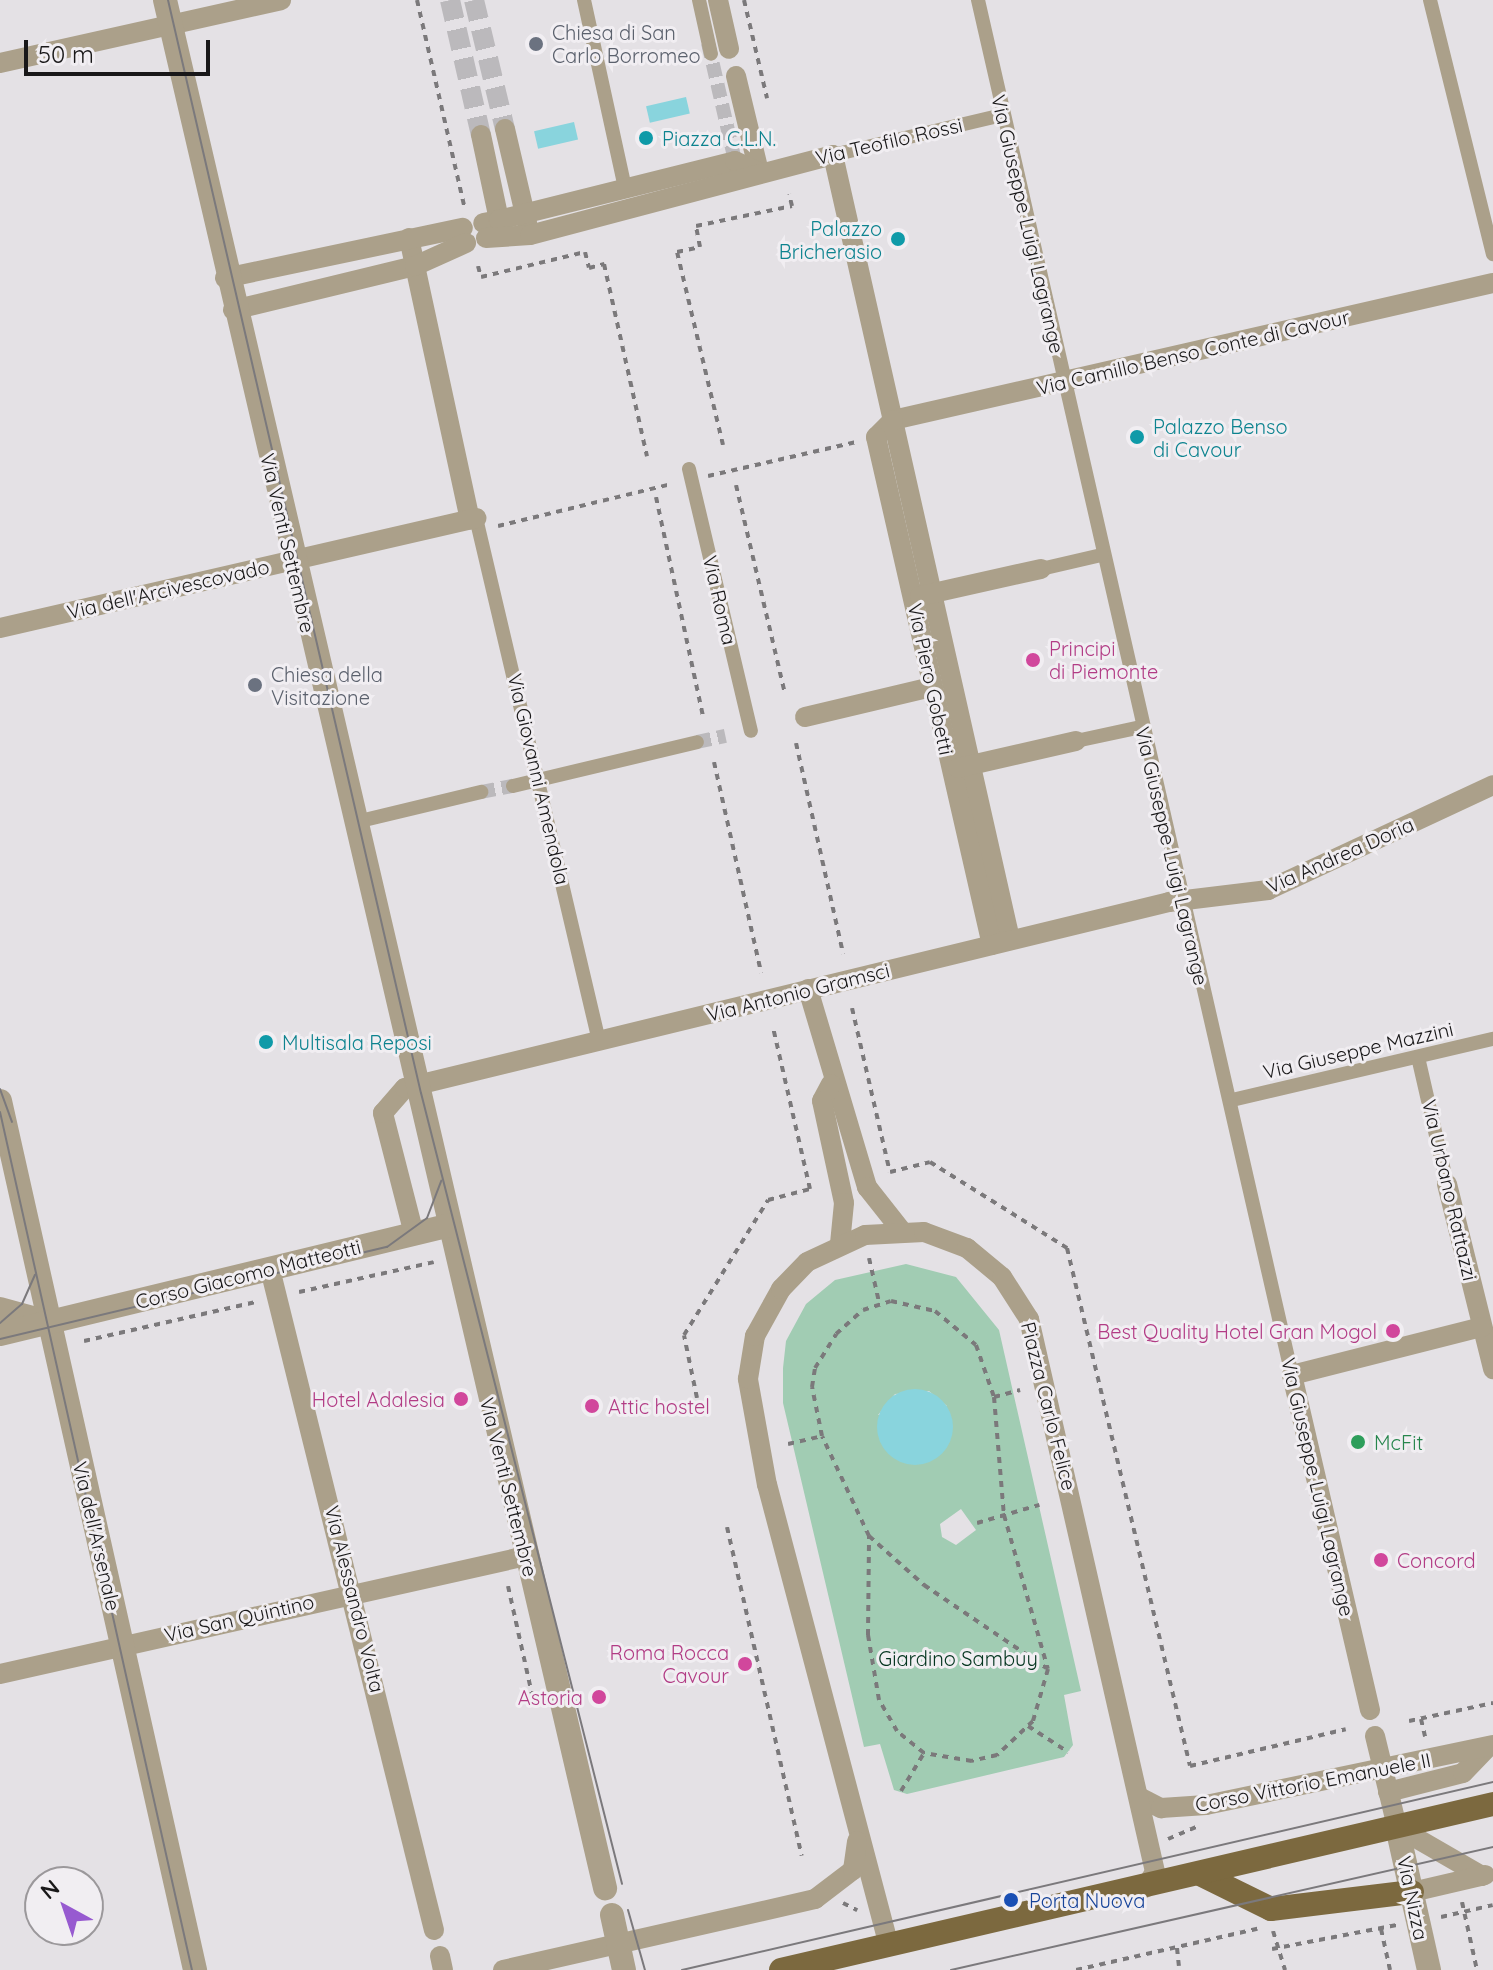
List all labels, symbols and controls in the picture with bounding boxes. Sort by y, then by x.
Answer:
place label: Chiesa di San Carlo Borromeo [552,20,701,67]
scale bar [28,24,214,74]
marker: Chiesa di San Carlo Borromeo [527,35,545,53]
text: 50 m [38,39,94,69]
street label: Via Giuseppe Luigi Lagrange [987,92,1069,356]
street label: Via Teofilo Rossi [813,112,965,170]
place label: Piazza C.L.N. [662,126,776,150]
marker: Piazza C.L.N. [637,129,655,147]
place label: Palazzo Bricherasio [779,216,882,263]
marker: Palazzo Bricherasio [889,230,907,248]
street label: Via Camillo Benso Conte di Cavour [1034,304,1352,400]
place label: Palazzo Benso di Cavour [1153,414,1287,461]
marker: Palazzo Benso di Cavour [1128,428,1146,446]
street label: Via Venti Settembre [256,451,320,635]
street label: Via Roma [698,553,742,647]
street label: Via dell'Arcivescovado [65,554,271,624]
street label: Via Piero Gobetti [903,601,959,757]
place label: Principi di Piemonte [1049,636,1158,683]
marker: Principi di Piemonte [1024,651,1042,669]
place label: Chiesa della Visitazione [271,662,383,709]
street label: Via Giovanni Amendola [503,671,575,887]
marker: Chiesa della Visitazione [246,676,264,694]
street label: Via Giuseppe Luigi Lagrange [1131,724,1213,988]
street label: Via Andrea Doria [1263,812,1417,898]
street label: Via Antonio Gramsci [704,958,892,1026]
street label: Via Giuseppe Mazzini [1261,1016,1455,1084]
place label: Multisala Reposi [282,1030,432,1054]
marker: Multisala Reposi [257,1033,275,1051]
street label: Via Urbano Rattazzi [1417,1097,1483,1283]
street label: Corso Giacomo Matteotti [133,1234,363,1314]
street label: Piazza Carlo Felice [1016,1319,1082,1493]
place label: Best Quality Hotel Gran Mogol [1097,1319,1377,1343]
marker: Best Quality Hotel Gran Mogol [1384,1322,1402,1340]
street label: Via Giuseppe Luigi Lagrange [1277,1355,1359,1619]
place label: Hotel Adalesia [312,1387,445,1411]
marker: Hotel Adalesia [452,1390,470,1408]
place label: Attic hostel [608,1394,710,1418]
street label: Via Venti Settembre [475,1395,543,1579]
marker: Attic hostel [583,1397,601,1415]
place label: McFit [1374,1430,1423,1454]
marker: McFit [1349,1433,1367,1451]
street label: Via dell'Arsenale [68,1459,126,1613]
street label: Via Alessandro Volta [320,1503,390,1695]
place label: Concord [1397,1548,1476,1572]
marker: Concord [1372,1551,1390,1569]
street label: Via San Quintino [162,1589,316,1647]
place label: Roma Rocca Cavour [610,1640,729,1687]
park label: Giardino Sambuy [878,1646,1038,1670]
marker: Roma Rocca Cavour [736,1655,754,1673]
place label: Astoria [518,1685,583,1709]
marker: Astoria [590,1688,608,1706]
street label: Corso Vittorio Emanuele II [1193,1747,1433,1817]
street label: Via Nizza [1392,1854,1434,1942]
north arrow [24,1866,104,1946]
text: N [35,1873,65,1905]
place label: Porta Nuova [1029,1888,1145,1912]
marker: Porta Nuova [1000,1889,1022,1911]

